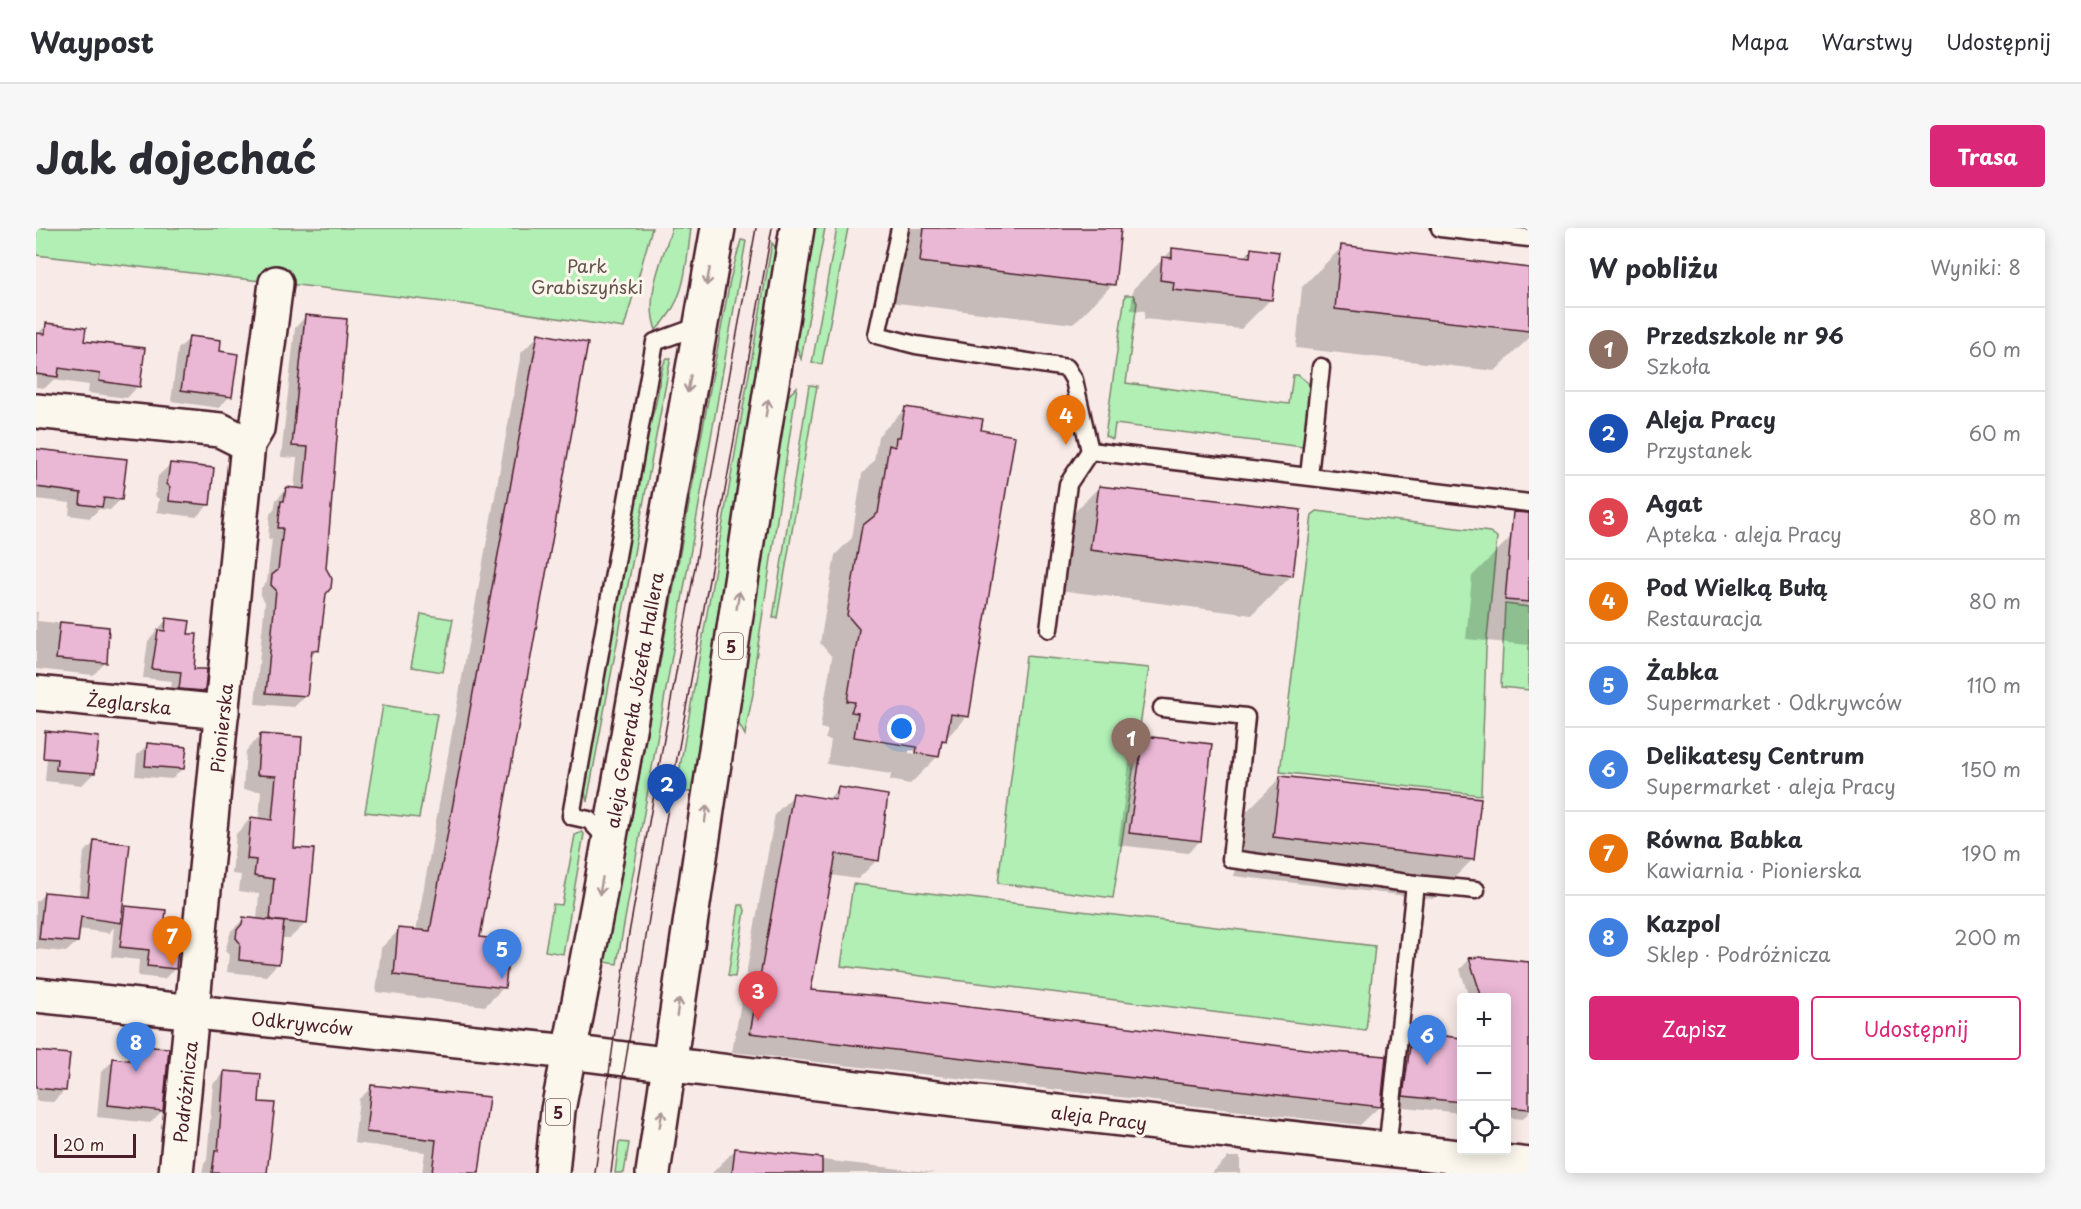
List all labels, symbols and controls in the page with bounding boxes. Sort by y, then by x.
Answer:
text: Waypost [30,20,154,63]
text: Mapa [1731,25,1789,57]
text: Warstwy [1822,25,1913,57]
text: Udostępnij [1946,25,2051,57]
text: Jak dojechać [36,125,317,188]
button: Trasa [1930,125,2045,187]
text: W pobliżu [1589,248,1718,287]
park label: Park Grabiszyński [531,252,643,300]
text: Wyniki: 8 [1930,252,2021,282]
one-way arrow [702,267,713,286]
text: Przedszkole nr 96 [1646,318,1844,351]
text: 1 [1604,334,1613,364]
text: 60 m [1969,334,2021,364]
text: Szkoła [1646,351,1710,381]
one-way arrow [683,374,694,393]
pin: 4 [1046,396,1086,445]
one-way arrow [762,398,773,418]
text: Aleja Pracy [1646,402,1776,435]
text: 2 [1601,418,1616,448]
text: 60 m [1969,418,2021,448]
text: Przystanek [1646,435,1752,465]
text: Agat [1646,486,1703,519]
text: 3 [1602,502,1615,532]
text: 80 m [1969,502,2021,532]
text: Apteka · aleja Pracy [1646,519,1842,549]
street label: aleja Generała Józefa Hallera [598,570,670,830]
text: Pod Wielką Bułą [1646,570,1828,603]
text: 4 [1602,586,1615,616]
text: 80 m [1969,586,2021,616]
one-way arrow [732,591,743,611]
text: Restauracja [1646,603,1762,633]
road number: 5 [719,633,743,659]
text: Żabka [1646,654,1719,687]
text: 5 [1602,670,1615,700]
text: 110 m [1967,670,2021,700]
street label: Pionierska [203,681,239,774]
street label: Żeglarska [85,685,174,721]
text: Supermarket · Odkrywców [1646,687,1902,717]
your location [887,714,916,743]
pin: 1 [1112,718,1150,768]
text: Delikatesy Centrum [1646,738,1865,771]
text: 6 [1601,754,1616,784]
text: 150 m [1961,754,2021,784]
pin: 2 [648,764,686,814]
text: Supermarket · aleja Pracy [1646,771,1896,801]
one-way arrow [701,805,712,824]
text: Równa Babka [1646,822,1803,855]
text: 7 [1603,838,1614,868]
text: 190 m [1962,838,2021,868]
text: Kawiarnia · Pionierska [1646,855,1861,885]
one-way arrow [595,876,606,896]
text: Kazpol [1646,906,1721,939]
pin: 7 [152,916,192,966]
text: 8 [1602,922,1615,952]
text: 200 m [1954,922,2021,952]
pin: 5 [482,930,522,979]
text: Sklep · Podróżnicza [1646,939,1831,969]
pin: 3 [738,972,778,1021]
map controls [1457,993,1511,1155]
button: + [1457,993,1511,1047]
button: Zapisz [1589,996,1799,1060]
button: Udostępnij [1811,996,2021,1060]
one-way arrow [673,998,684,1017]
street label: Odkrywców [250,1004,354,1042]
pin: 6 [1408,1016,1446,1065]
pin: 8 [116,1022,156,1072]
street label: Podróżnicza [166,1039,204,1144]
button: − [1457,1047,1511,1101]
street label: aleja Pracy [1049,1098,1149,1136]
road number: 5 [546,1099,570,1125]
button: locate [1457,1101,1511,1155]
one-way arrow [656,1110,667,1129]
scale bar [54,1131,136,1158]
text: 20 m [63,1132,104,1156]

